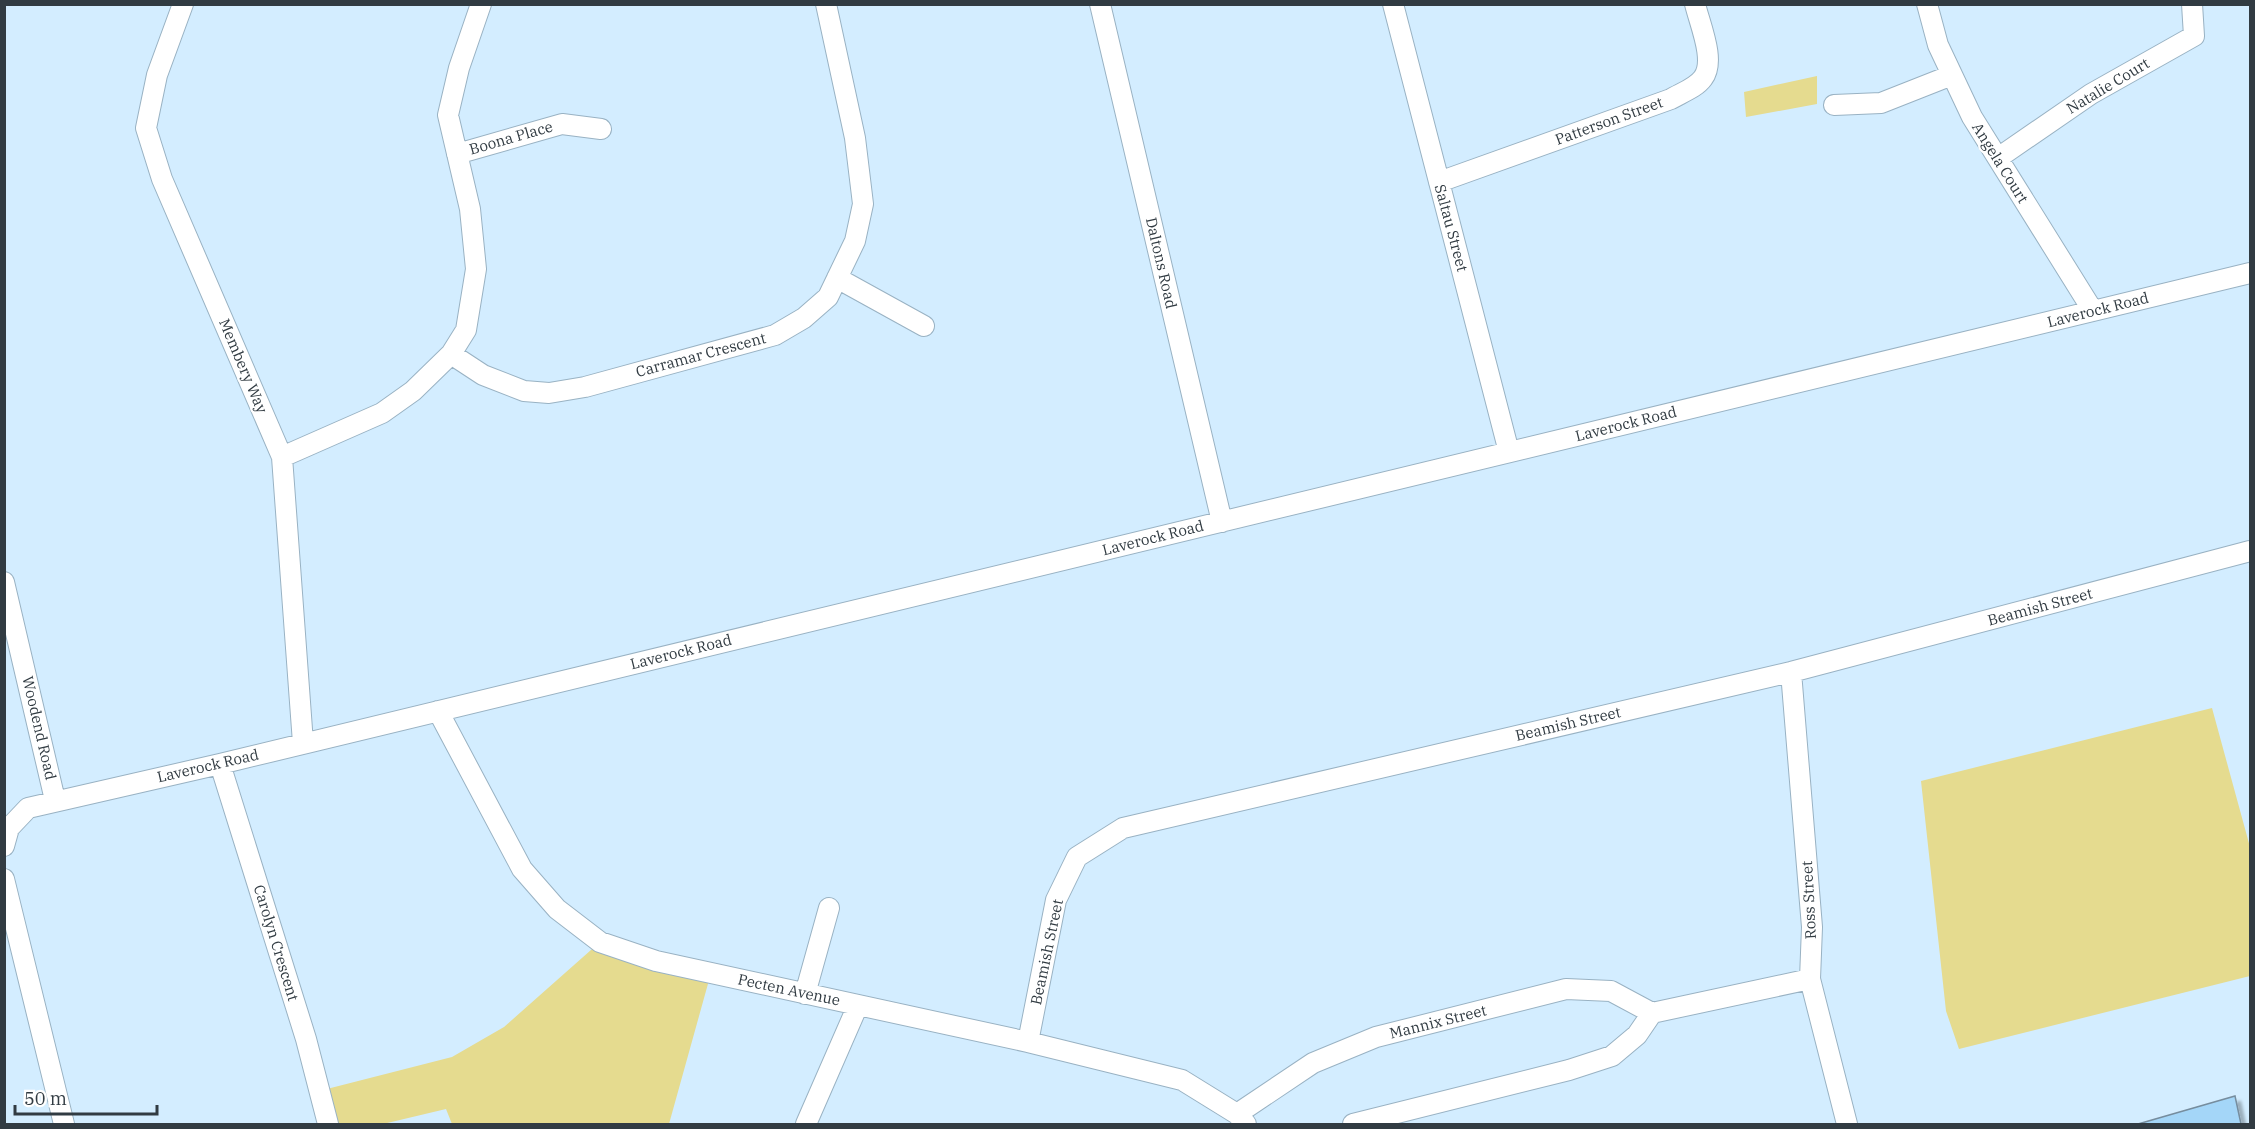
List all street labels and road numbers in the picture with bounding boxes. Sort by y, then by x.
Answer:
street label: Natalie Court [2063,53,2153,118]
street label: Patterson Street [1552,92,1665,149]
street label: Boona Place [467,117,555,159]
street label: Angela Court [1968,119,2033,207]
street label: Saltau Street [1431,182,1472,274]
street label: Daltons Road [1142,215,1181,310]
street label: Laverock Road [2045,288,2151,331]
street label: Membery Way [215,316,272,416]
street label: Carramar Crescent [634,328,768,381]
street label: Laverock Road [1573,402,1679,445]
street label: Laverock Road [1100,516,1206,559]
street label: Beamish Street [1985,583,2094,630]
street label: Laverock Road [628,630,734,673]
street label: Woodend Road [18,674,61,782]
street label: Beamish Street [1513,702,1623,745]
street label: Laverock Road [155,745,261,786]
street label: Ross Street [1797,860,1820,940]
street label: Carolyn Crescent [250,882,303,1003]
street label: Beamish Street [1026,897,1067,1007]
street label: Pecten Avenue [736,969,842,1010]
street label: Mannix Street [1387,1000,1488,1043]

